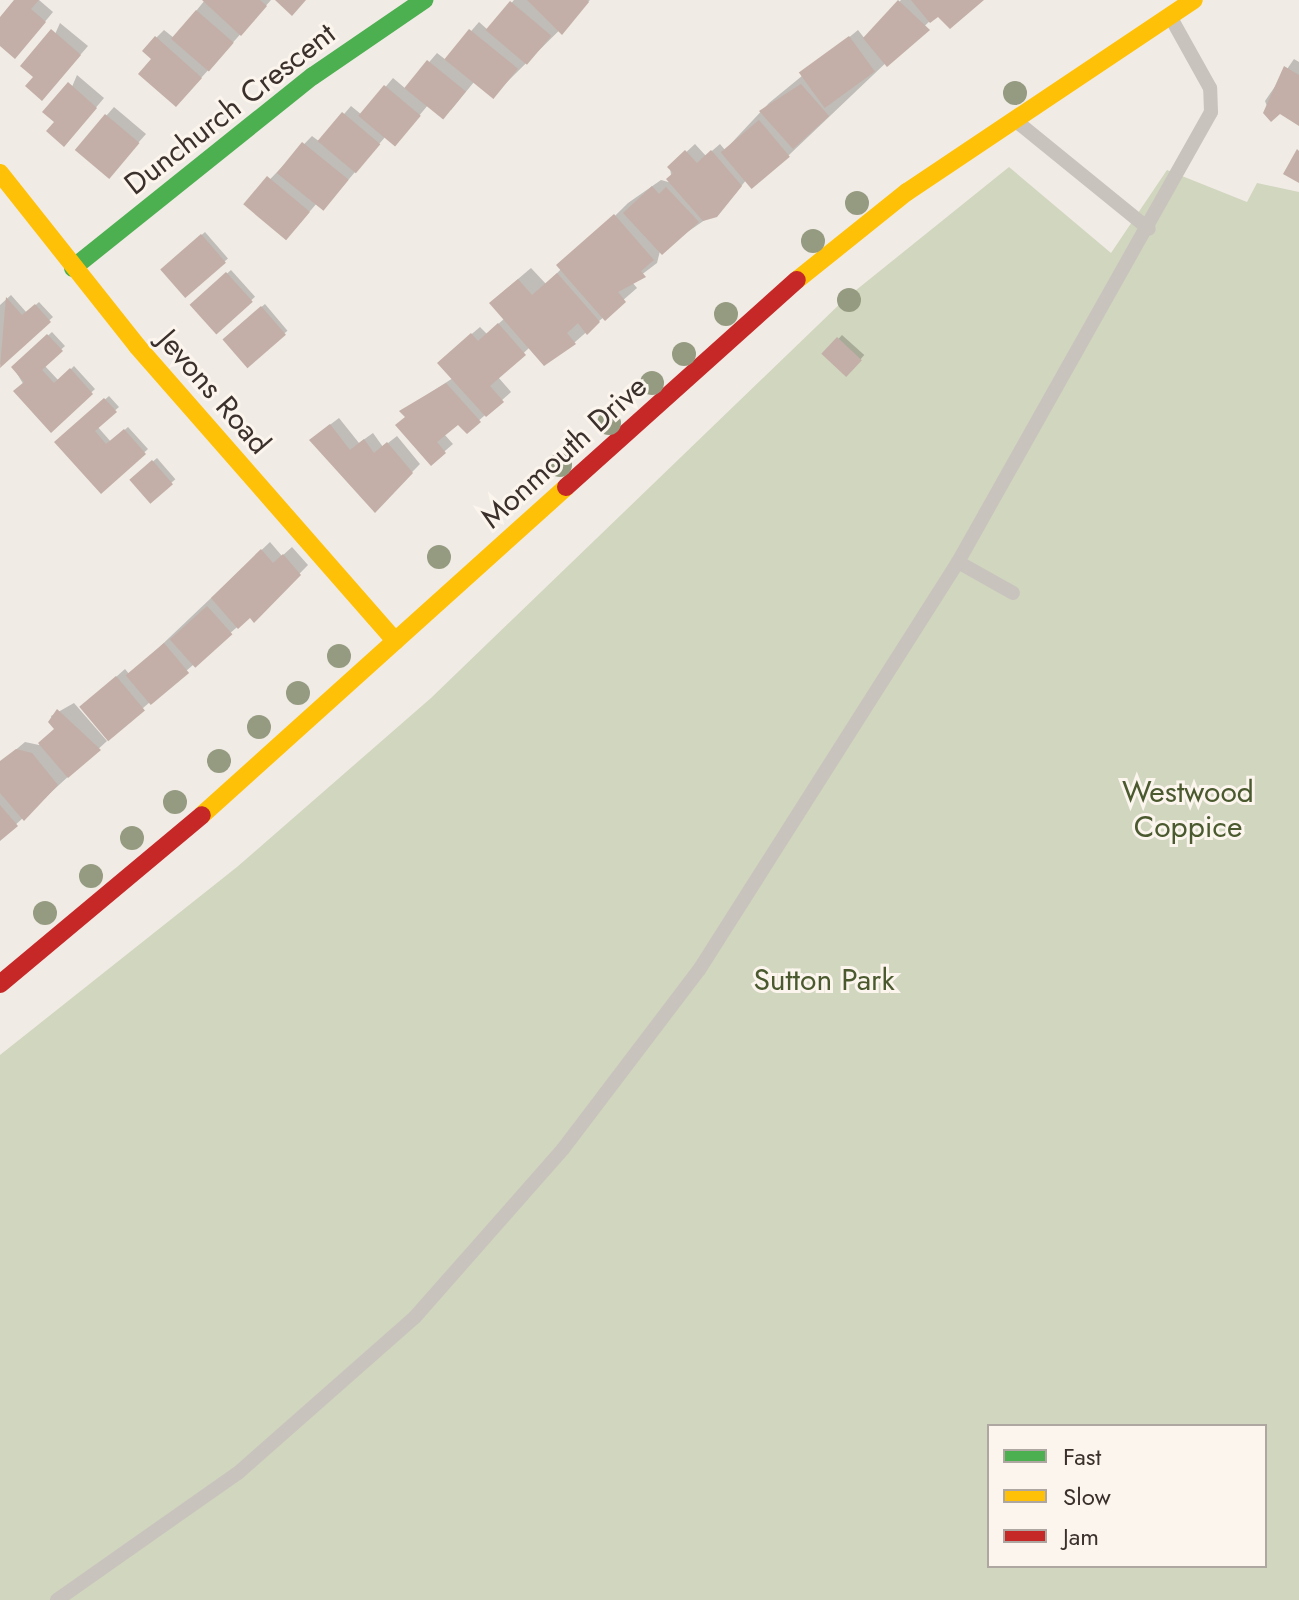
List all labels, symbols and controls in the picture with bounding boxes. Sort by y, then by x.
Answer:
street label: Dunchurch Crescent [118,16,342,202]
street label: Jevons Road [150,323,278,461]
street label: Monmouth Drive [474,368,654,536]
park label: Westwood Coppice [1122,774,1254,844]
park label: Sutton Park [753,962,895,998]
legend [987,1424,1267,1568]
text: Fast [1063,1439,1101,1474]
text: Slow [1063,1479,1111,1514]
text: Jam [1063,1519,1099,1554]

